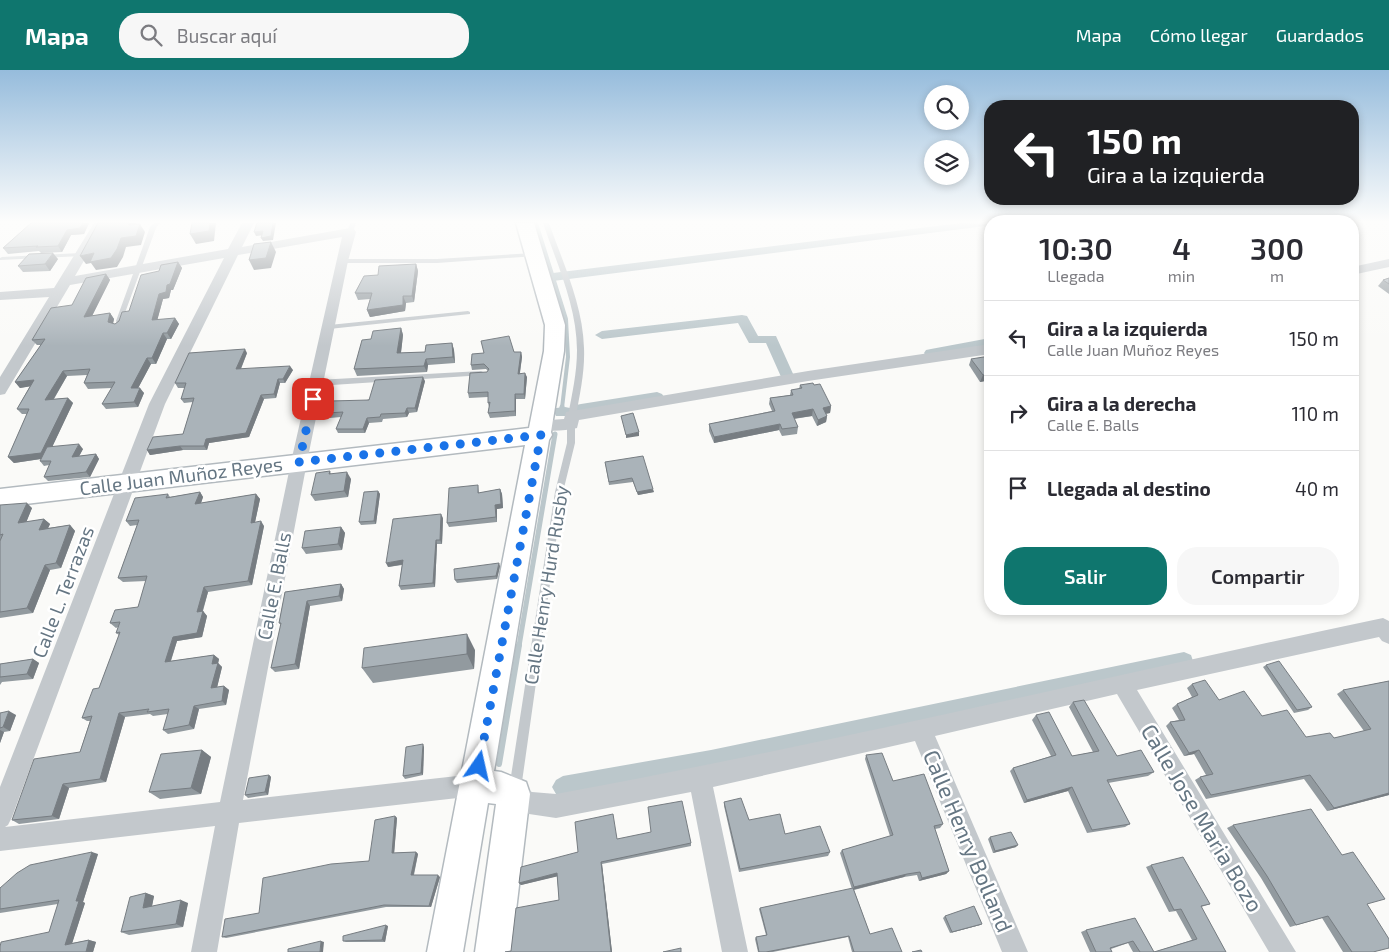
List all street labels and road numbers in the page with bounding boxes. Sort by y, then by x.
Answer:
street label: Calle Juan Muñoz Reyes [78,452,284,499]
street label: Calle Henry Hurd Rusby [518,484,573,686]
street label: Calle L. Terrazas [27,523,98,661]
street label: Calle E. Balls [252,530,295,642]
street label: Calle Jose Maria Bozo [1137,719,1269,916]
street label: Calle Henry Bolland [919,746,1019,936]

